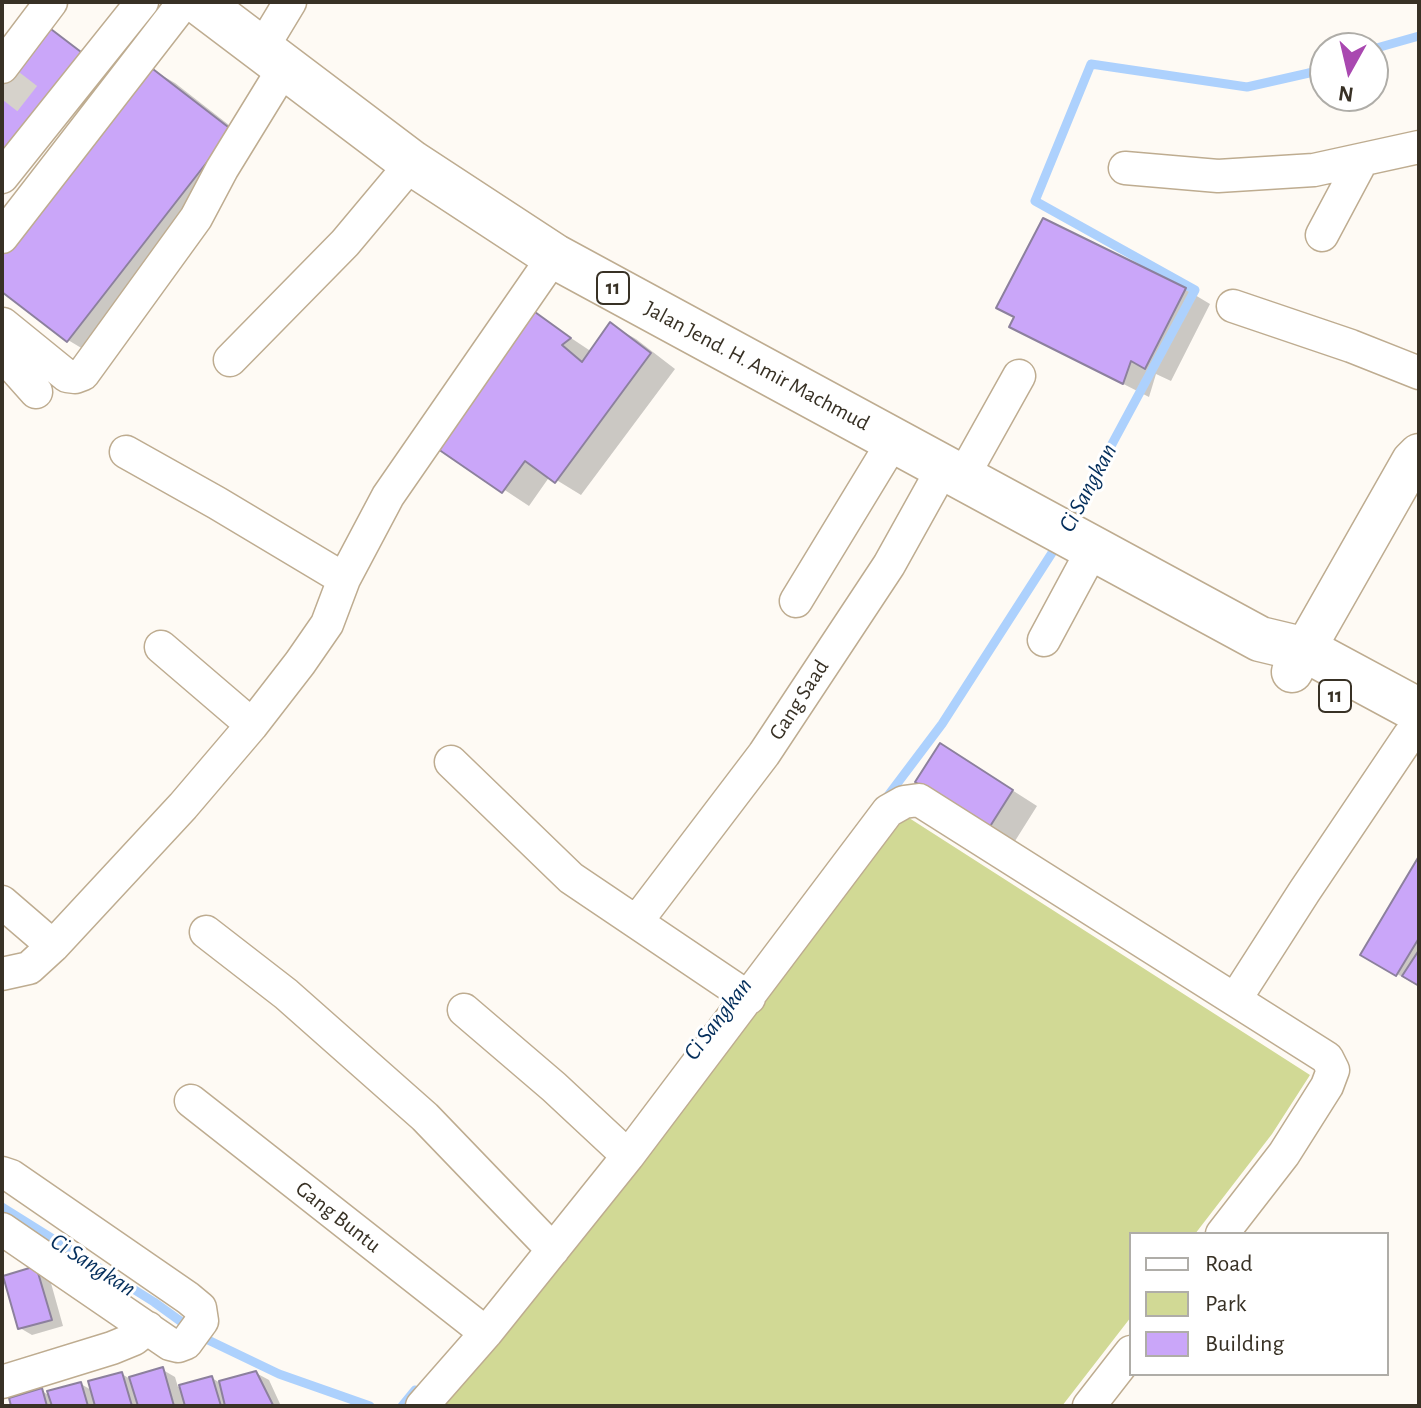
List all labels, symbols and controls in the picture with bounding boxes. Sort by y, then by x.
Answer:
north arrow [1309,32,1389,112]
text: N [1337,82,1355,106]
road number: 11 [597,272,629,304]
street label: Jalan Jend. H. Amir Machmud [640,295,874,437]
water label: Ci Sangkan [1053,439,1123,537]
street label: Gang Saad [763,655,835,745]
road number: 11 [1319,680,1351,712]
water label: Ci Sangkan [678,972,758,1066]
street label: Gang Buntu [290,1175,386,1259]
water label: Ci Sangkan [45,1227,141,1303]
legend [1129,1232,1389,1376]
text: Road [1205,1252,1253,1276]
text: Park [1205,1292,1246,1316]
text: Building [1205,1332,1284,1356]

